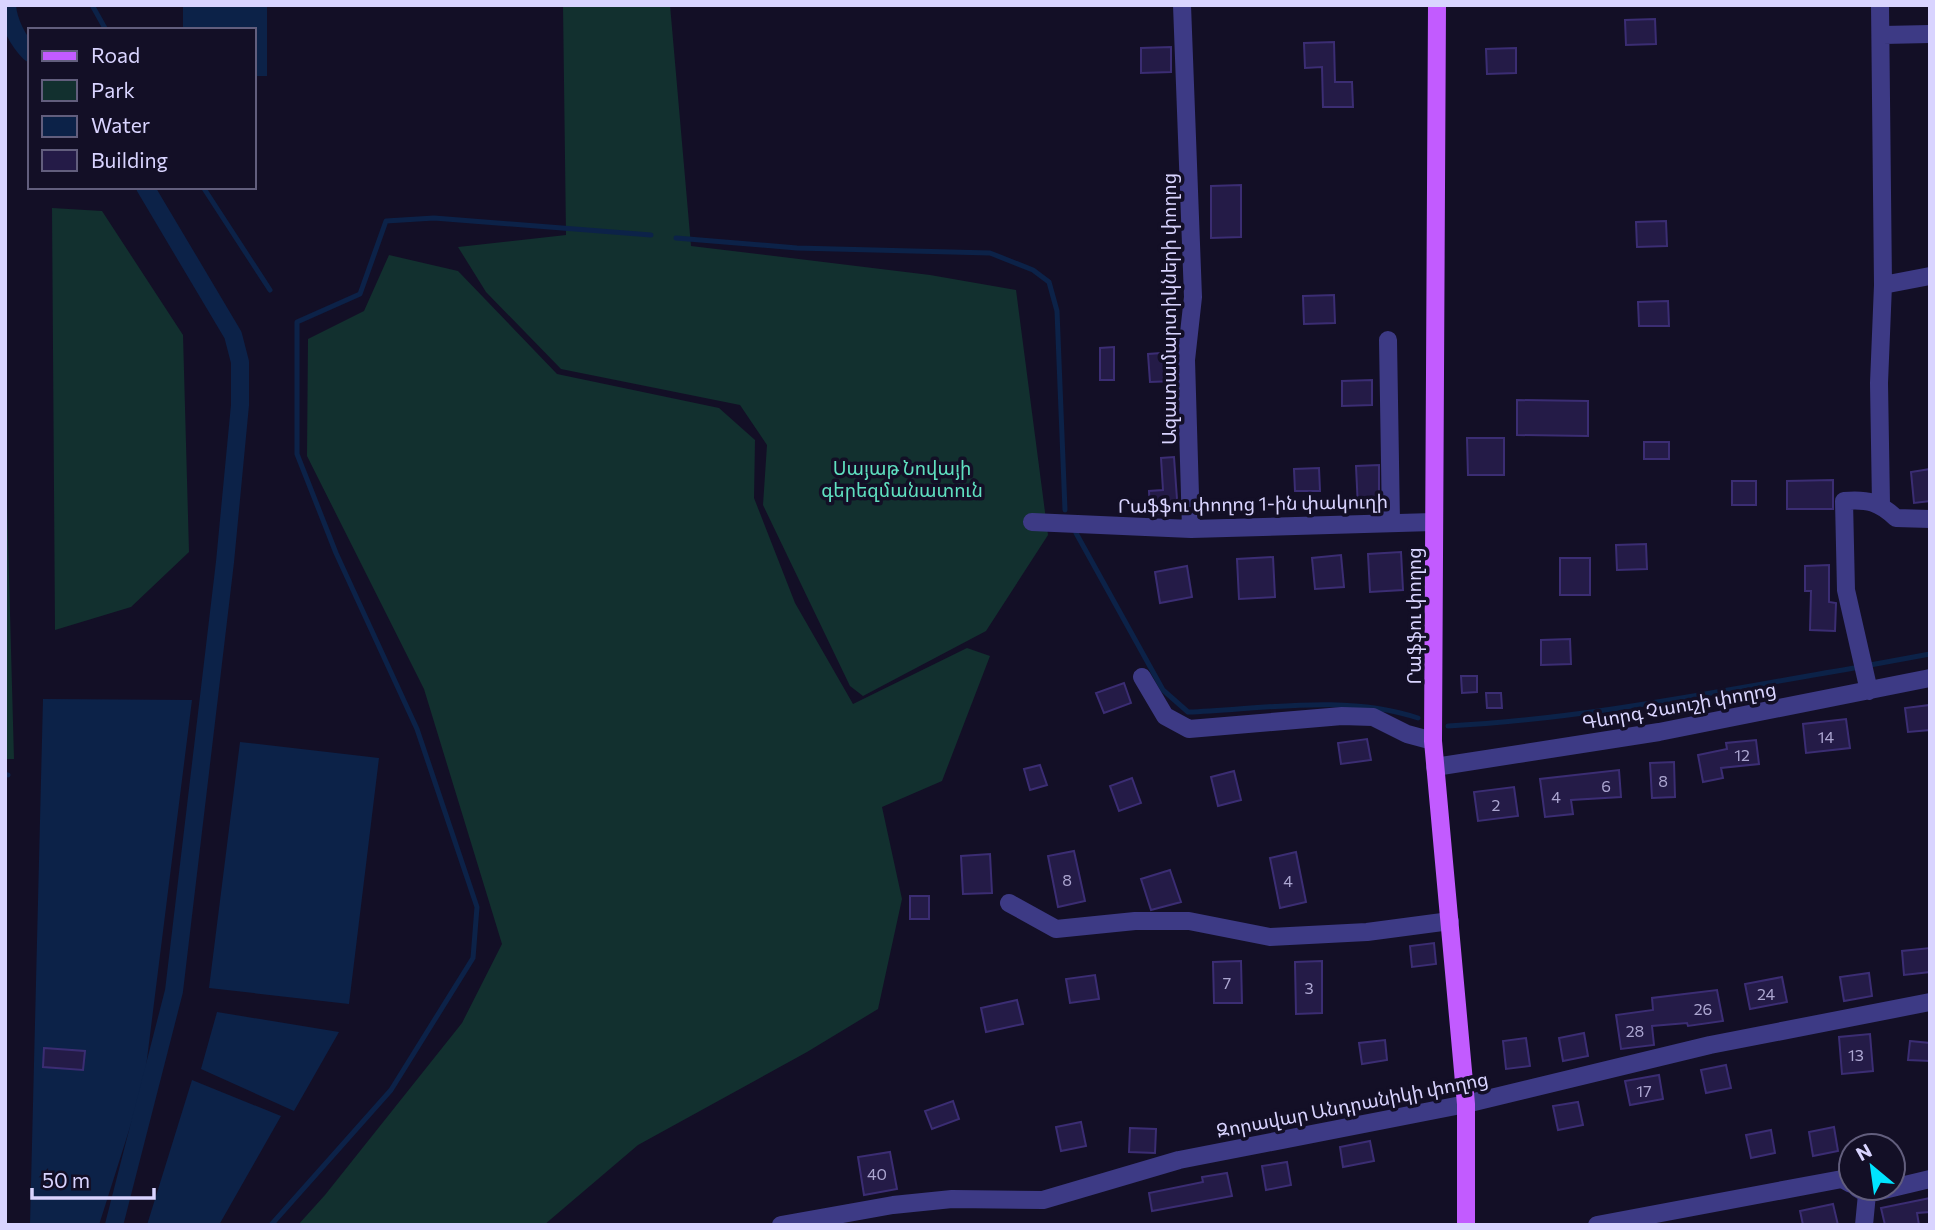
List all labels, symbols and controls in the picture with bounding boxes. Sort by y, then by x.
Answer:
legend [28,28,256,189]
text: Road [91,42,140,67]
text: Park [91,77,135,102]
text: Water [91,112,150,137]
text: Building [91,147,168,172]
street label: Ազատամարտիկների փողոց [1157,173,1181,445]
park label: Սայաթ Նովայի գերեզմանատուն [821,456,983,502]
street label: Րաֆֆու փողոց 1-ին փակուղի [1118,489,1388,518]
street label: Րաֆֆու փողոց [1402,547,1426,685]
street label: Գևորգ Չաուշի փողոց [1580,677,1778,734]
house number: 14 [1818,727,1835,746]
house number: 12 [1734,745,1750,764]
house number: 8 [1658,771,1668,790]
house number: 6 [1601,776,1611,795]
house number: 4 [1551,787,1561,806]
house number: 2 [1492,795,1501,814]
house number: 8 [1062,870,1072,889]
house number: 4 [1283,871,1293,890]
house number: 7 [1223,973,1231,992]
house number: 3 [1304,978,1314,997]
house number: 24 [1757,984,1775,1003]
house number: 26 [1694,999,1712,1018]
house number: 28 [1626,1021,1644,1040]
house number: 13 [1848,1045,1864,1064]
street label: Զորավար Անդրանիկի փողոց [1214,1066,1490,1143]
house number: 17 [1636,1081,1652,1100]
north arrow [1837,1132,1907,1202]
text: N [1852,1138,1875,1165]
scale bar [32,1156,154,1200]
house number: 40 [867,1164,887,1183]
text: 50 m [42,1167,90,1192]

